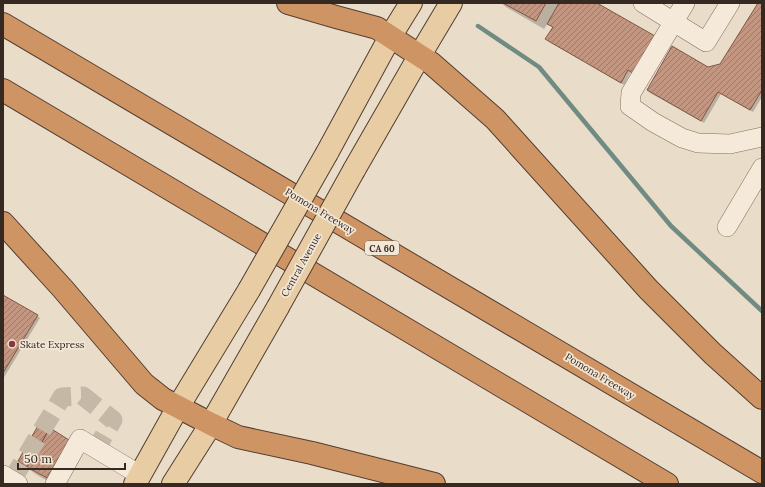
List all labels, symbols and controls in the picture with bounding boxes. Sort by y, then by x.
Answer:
street label: Pomona Freeway [283,185,358,237]
street label: Central Avenue [278,230,324,299]
road number: CA 60 [365,241,399,255]
place label: Skate Express [20,338,85,351]
marker: Skate Express [7,339,17,349]
street label: Pomona Freeway [563,350,638,402]
scale bar [18,445,125,471]
text: 50 m [24,451,52,466]

